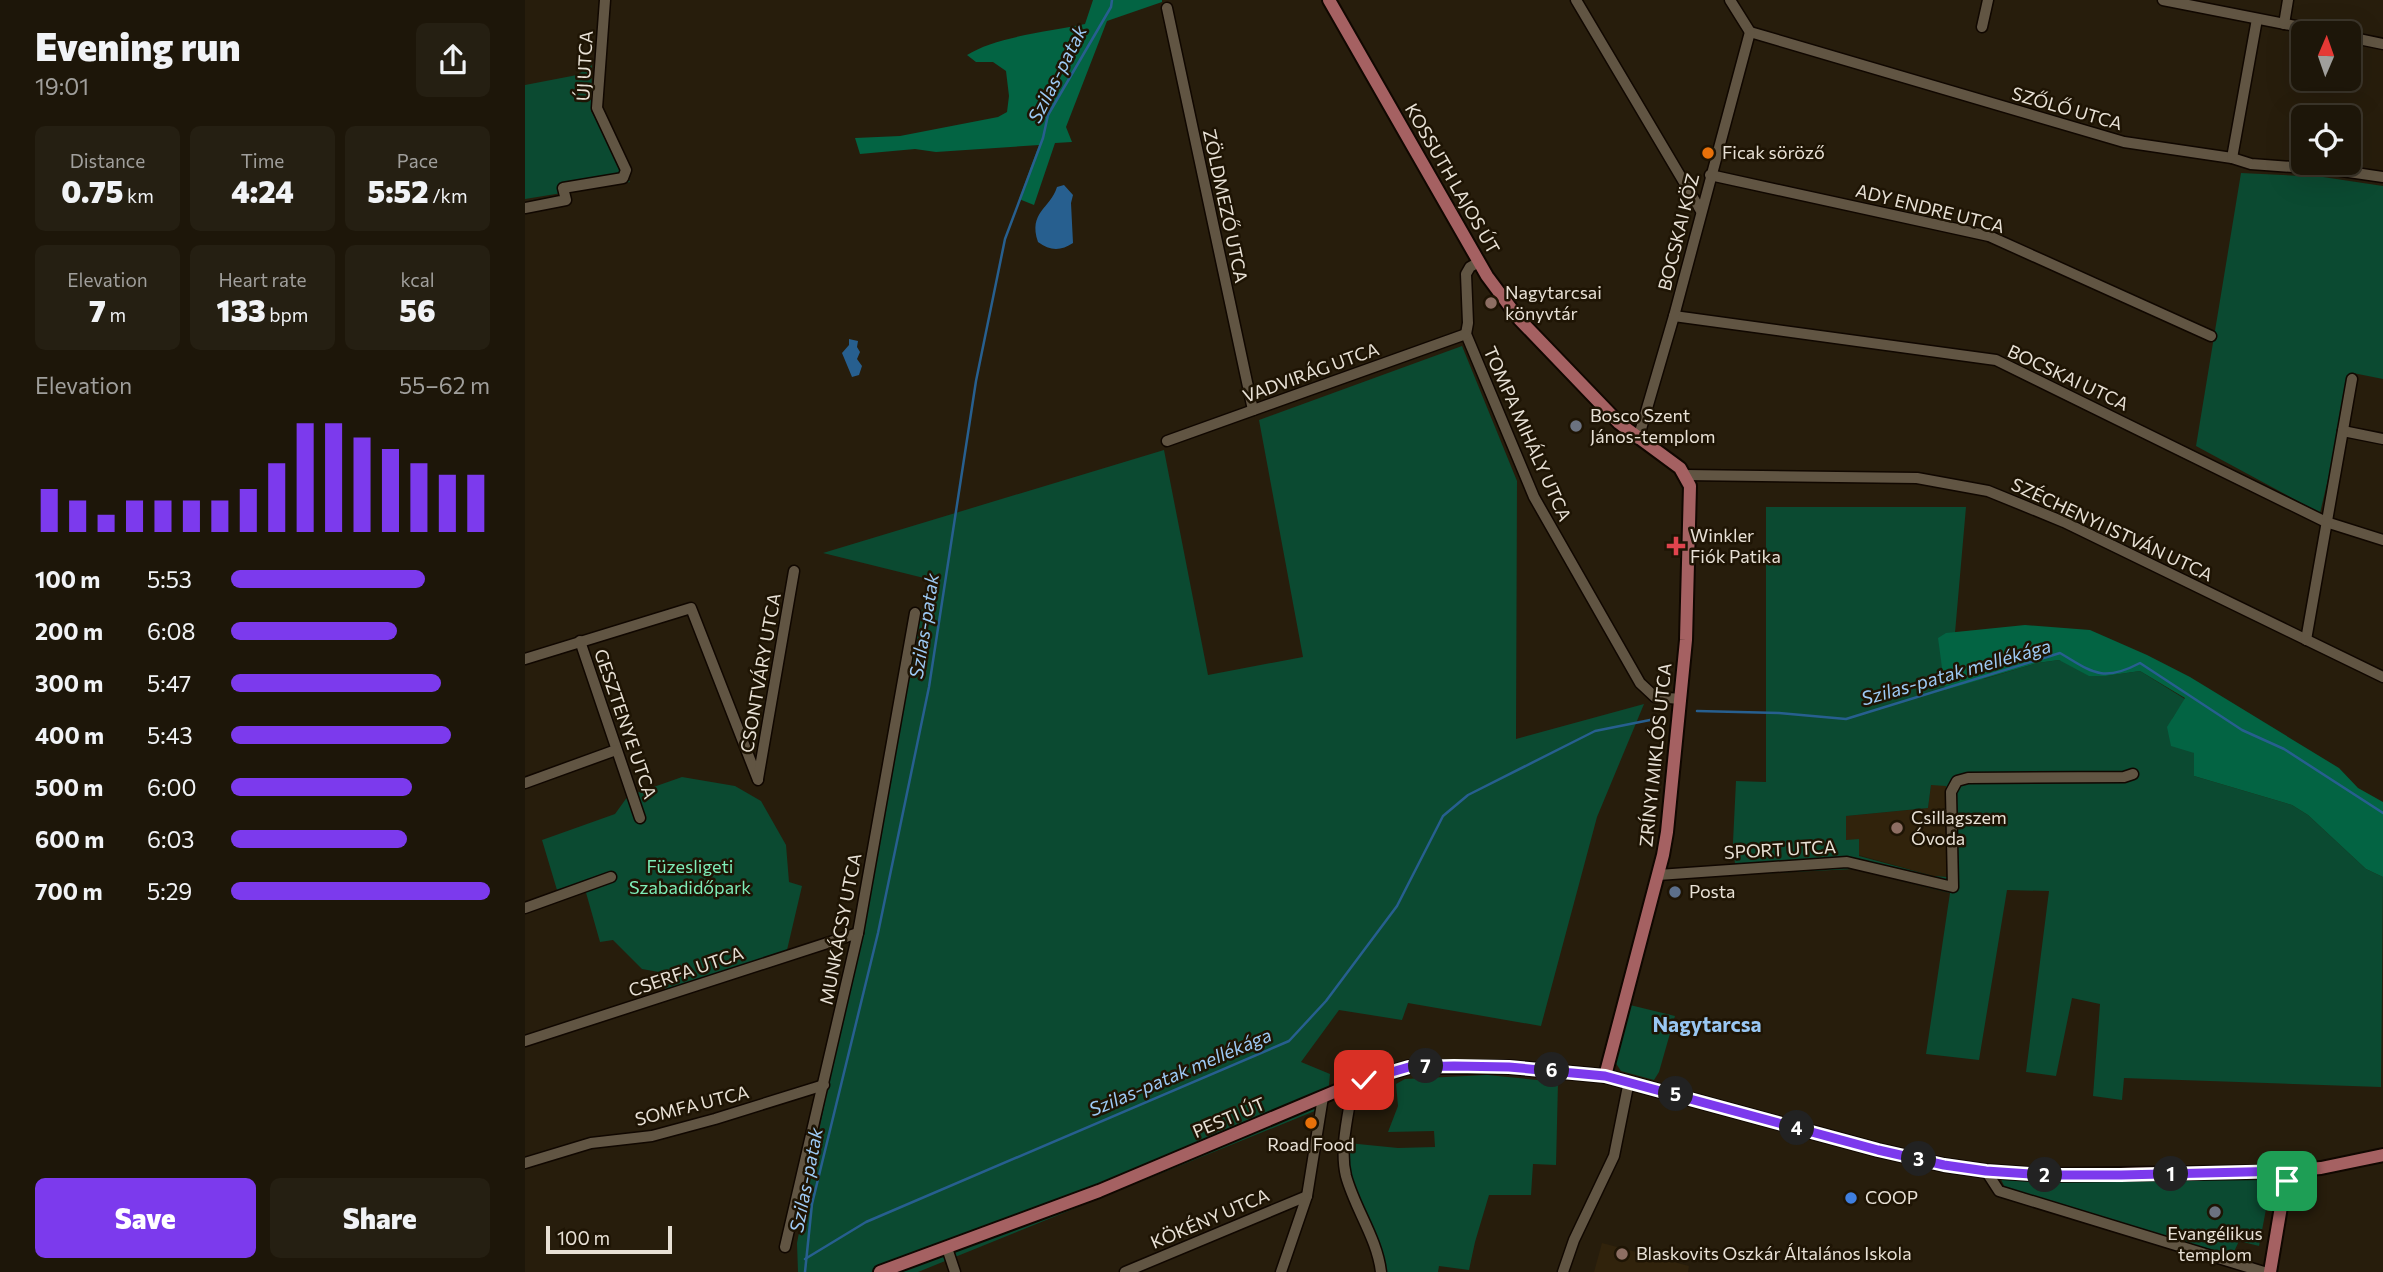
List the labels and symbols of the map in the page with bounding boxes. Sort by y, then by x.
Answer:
water label: Szilas-patak [1022,21,1091,126]
north arrow [2291,21,2361,91]
street label: ÚJ UTCA [571,30,597,102]
street label: SZŐLŐ UTCA [2009,82,2125,134]
street label: KOSSUTH LAJOS ÚT [1401,99,1505,258]
street label: ZÖLDMEZŐ UTCA [1199,127,1253,285]
place label: Ficak söröző [1722,141,1825,163]
marker: Ficak söröző [1700,145,1716,161]
street label: BOCSKAI KÖZ [1653,171,1703,293]
street label: ADY ENDRE UTCA [1853,179,2007,237]
place label: Nagytarcsai könyvtár [1505,281,1602,324]
marker: Nagytarcsai könyvtár [1483,295,1499,311]
street label: VADVIRÁG UTCA [1240,337,1382,407]
street label: BOCSKAI UTCA [2004,339,2132,415]
street label: TOMPA MIHÁLY UTCA [1479,343,1576,525]
place label: Bosco Szent János-templom [1590,404,1715,447]
marker: Bosco Szent János-templom [1568,418,1584,434]
street label: SZÉCHENYI ISTVÁN UTCA [2008,473,2217,586]
place label: Winkler Fiók Patika [1690,524,1781,567]
marker: Winkler Fiók Patika [1668,538,1684,554]
water label: Szilas-patak [904,571,943,680]
street label: CSONTVÁRY UTCA [735,591,785,754]
water label: Szilas-patak mellékága [1858,633,2053,710]
street label: GESZTENYE UTCA [590,646,662,802]
street label: ZRÍNYI MIKLÓS UTCA [1634,662,1676,848]
place label: Csillagszem Óvoda [1911,806,2007,849]
marker: Csillagszem Óvoda [1889,820,1905,836]
street label: SPORT UTCA [1723,835,1837,863]
street label: MUNKÁCSY UTCA [815,851,866,1007]
park label: Füzesligeti Szabadidőpark [629,855,751,898]
place label: Posta [1689,880,1736,902]
marker: Posta [1667,884,1683,900]
street label: CSERFA UTCA [625,941,746,1001]
district label: Nagytarcsa [1652,1011,1762,1036]
water label: Szilas-patak mellékága [1085,1023,1275,1120]
pin: 7 [1409,1048,1443,1084]
pin [1334,1050,1394,1110]
pin: 6 [1535,1052,1569,1088]
pin: 5 [1659,1076,1693,1112]
street label: SOMFA UTCA [633,1080,751,1130]
street label: PESTI ÚT [1189,1092,1268,1142]
pin: 4 [1779,1110,1815,1146]
marker: Road Food [1303,1115,1319,1131]
water label: Szilas-patak [784,1125,827,1234]
place label: Road Food [1267,1133,1355,1155]
pin: 3 [1901,1142,1937,1176]
pin [2257,1151,2317,1211]
pin: 1 [2153,1156,2189,1192]
pin: 2 [2027,1158,2063,1192]
street label: KÖKÉNY UTCA [1147,1183,1272,1253]
place label: COOP [1865,1186,1918,1208]
marker: COOP [1843,1190,1859,1206]
marker: Evangélikus templom [2207,1204,2223,1220]
place label: Evangélikus templom [2167,1222,2263,1265]
scale bar [546,1223,672,1255]
place label: Blaskovits Oszkár Általános Iskola [1636,1242,1912,1264]
marker: Blaskovits Oszkár Általános Iskola [1614,1246,1630,1262]

